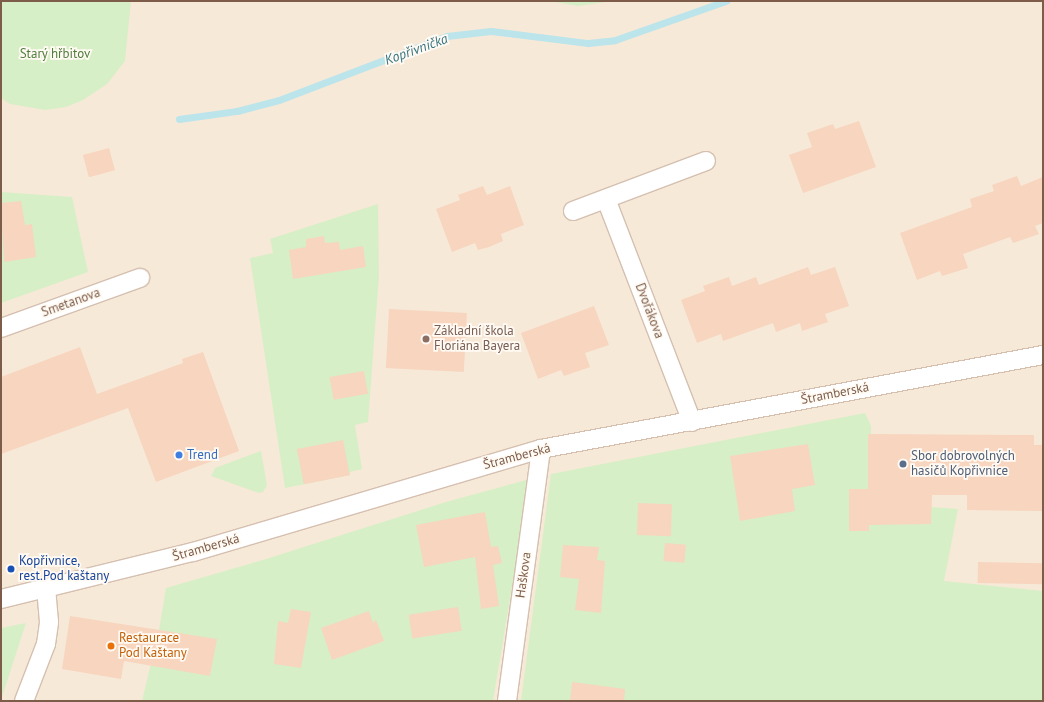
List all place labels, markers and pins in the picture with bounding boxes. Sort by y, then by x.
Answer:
place label: Základní škola Floriána Bayera [434,324,520,355]
marker: Základní škola Floriána Bayera [421,334,431,344]
place label: Trend [187,447,218,463]
place label: Sbor dobrovolných hasičů Kopřivnice [911,449,1015,480]
marker: Trend [174,450,184,460]
marker: Sbor dobrovolných hasičů Kopřivnice [898,459,908,469]
place label: Kopřivnice, rest.Pod kaštany [19,554,109,585]
marker: Kopřivnice, rest.Pod kaštany [6,564,16,574]
place label: Restaurace Pod Kaštany [119,631,187,662]
marker: Restaurace Pod Kaštany [106,641,116,651]

